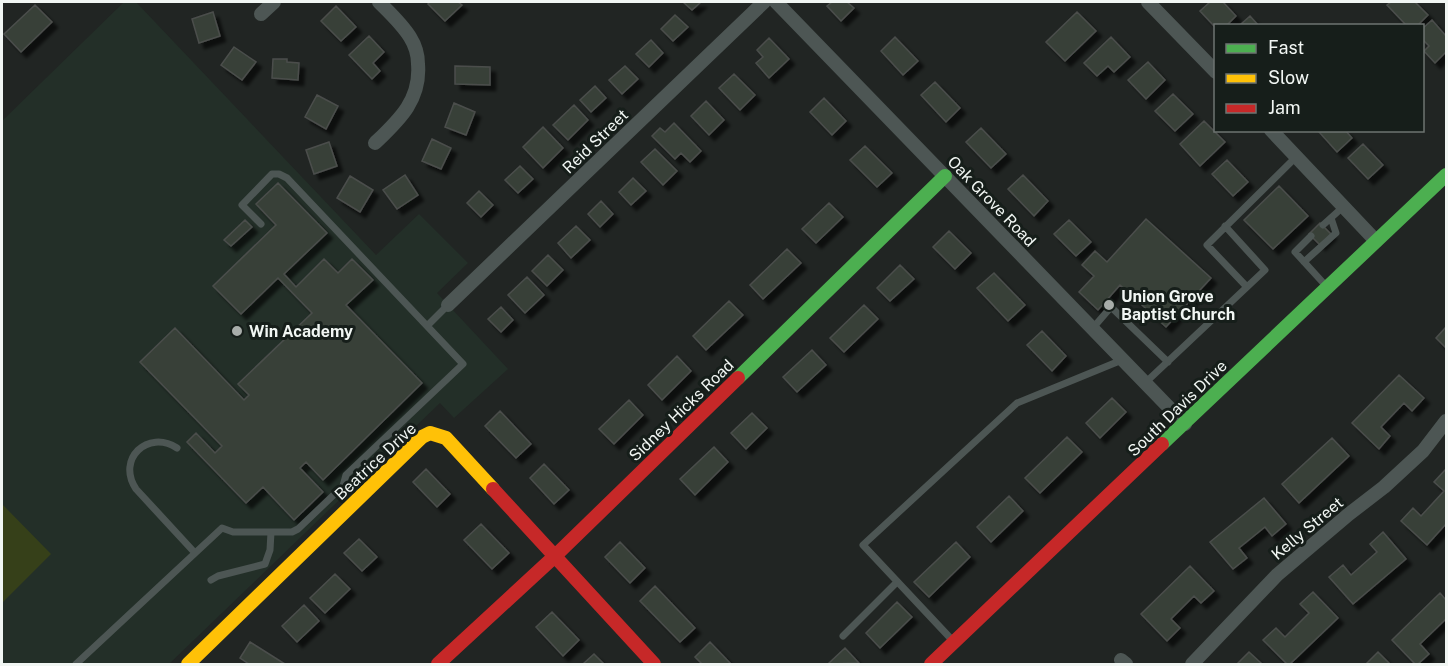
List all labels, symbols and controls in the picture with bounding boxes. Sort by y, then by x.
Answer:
legend [1214,24,1424,132]
text: Fast [1268,37,1304,58]
text: Slow [1268,67,1309,88]
text: Jam [1268,97,1301,118]
street label: Reid Street [559,105,632,177]
street label: Oak Grove Road [944,152,1040,251]
place label: Union Grove Baptist Church [1121,287,1235,324]
marker: Union Grove Baptist Church [1102,298,1116,312]
place label: Win Academy [249,322,353,341]
marker: Win Academy [230,324,244,338]
street label: Sidney Hicks Road [625,355,738,465]
street label: South Davis Drive [1124,356,1231,460]
street label: Beatrice Drive [331,419,420,504]
street label: Kelly Street [1268,493,1347,564]

